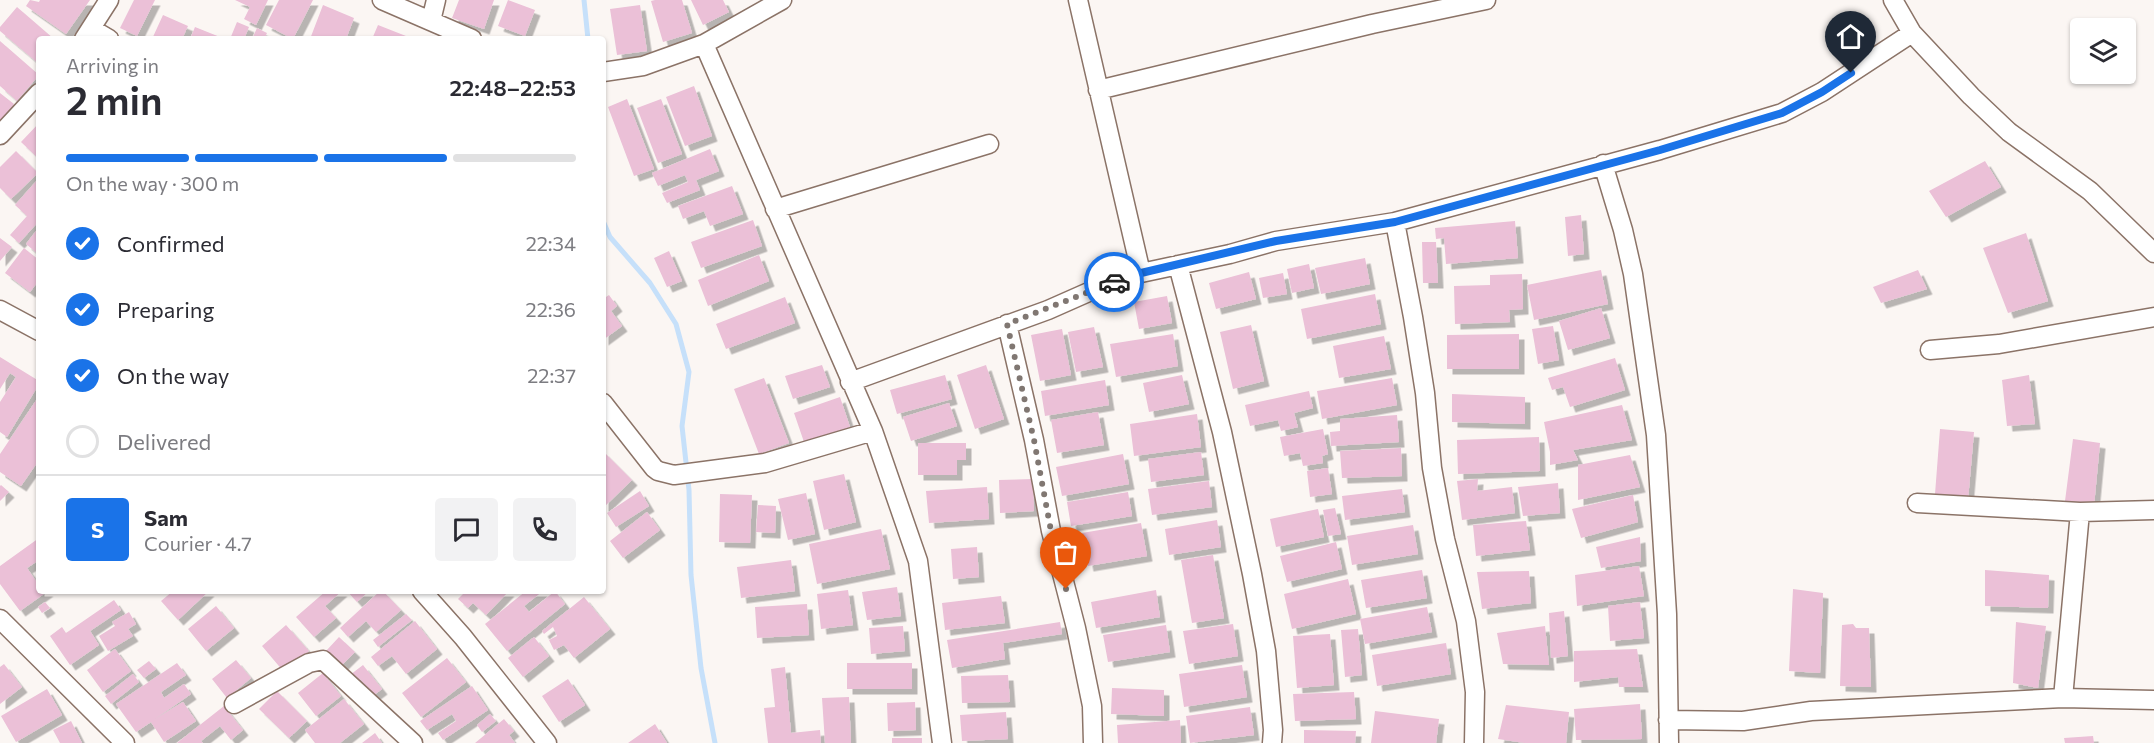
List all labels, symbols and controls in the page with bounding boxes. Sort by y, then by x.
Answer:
pin [1825,11,1876,73]
map controls [2070,18,2136,84]
button: layers [2070,18,2136,84]
icon: home [1834,20,1867,53]
text: Arriving in [66,53,159,77]
text: 22:48–22:53 [449,74,576,101]
text: 2 min [66,75,163,123]
text: On the way · 300 m [66,171,239,195]
icon: check [66,227,99,260]
text: Confirmed [117,230,224,257]
text: 22:34 [526,231,576,255]
courier [1084,252,1144,312]
icon: car [1098,266,1131,299]
icon: check [66,293,99,326]
text: Preparing [117,296,214,323]
text: 22:36 [526,297,576,321]
icon: check [66,359,99,392]
text: On the way [117,362,229,389]
text: 22:37 [527,363,576,387]
text: Delivered [117,428,211,455]
button: chat [435,498,498,561]
button: phone [513,498,576,561]
text: Sam [144,504,188,531]
text: S [91,516,104,543]
pin [1040,527,1091,589]
text: Courier · 4.7 [144,531,252,555]
icon: bag [1049,536,1082,569]

